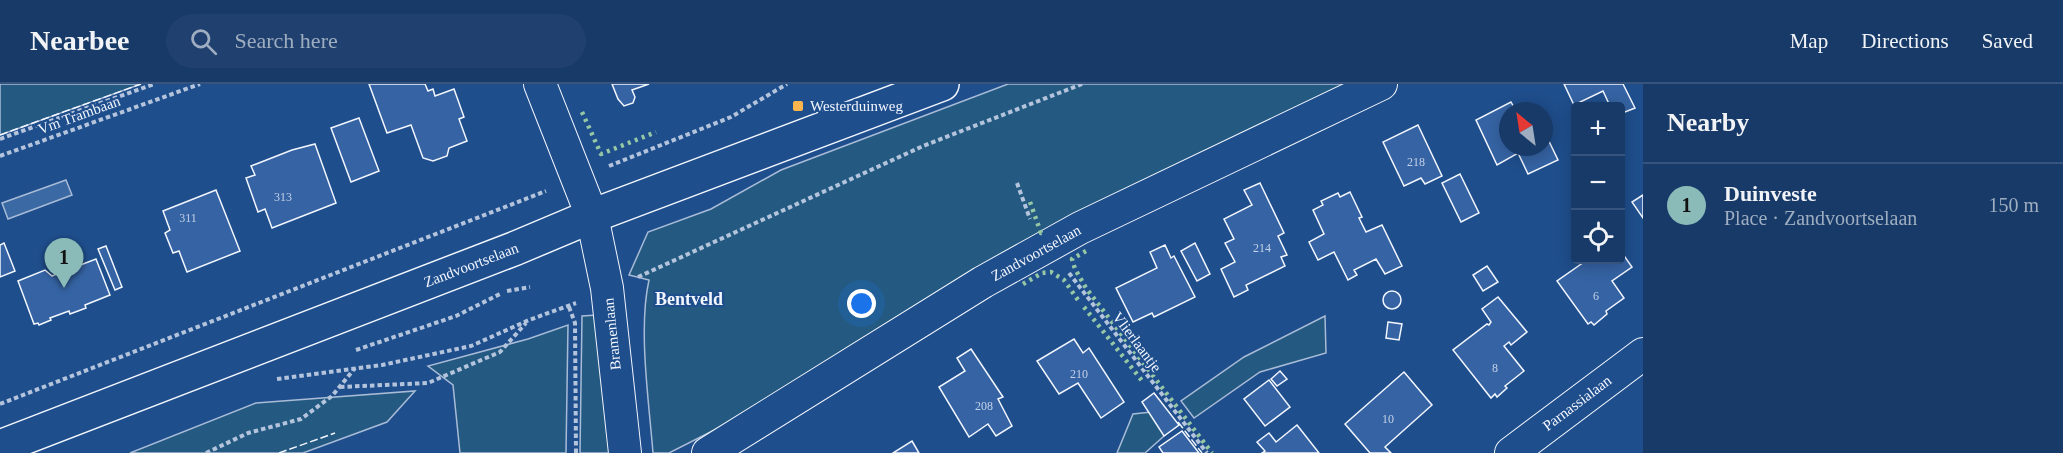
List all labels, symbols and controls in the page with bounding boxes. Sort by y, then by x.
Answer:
search box [166,14,586,68]
text: Nearbee [30,25,130,56]
icon: search [187,25,220,58]
text: Search here [235,28,338,53]
text: Map [1790,29,1828,53]
text: Directions [1861,29,1949,53]
text: Saved [1982,29,2033,53]
street label: Vm Trambaan [36,93,123,137]
place label: Westerduinweg [810,98,903,114]
marker: Westerduinweg [791,99,805,113]
north arrow [1499,102,1553,156]
map controls [1571,102,1625,264]
button: + [1571,102,1625,156]
text: Nearby [1667,108,1749,137]
house number: 218 [1407,155,1425,169]
button: − [1571,156,1625,210]
text: Duinveste [1724,181,1817,206]
house number: 313 [274,190,292,204]
text: 1 [1682,194,1692,216]
text: 150 m [1988,194,2039,216]
text: Place · Zandvoortselaan [1724,207,1917,229]
button: locate [1571,210,1625,264]
house number: 311 [179,211,197,225]
street label: Zandvoortselaan [988,222,1084,284]
pin: 1 [44,238,84,288]
street label: Zandvoortselaan [421,239,521,290]
house number: 214 [1253,241,1271,255]
district label: Bentveld [655,289,723,309]
your location [847,289,876,318]
house number: 6 [1593,289,1599,303]
street label: Bramenlaan [600,297,624,371]
street label: Vlierlaantje [1109,309,1165,375]
house number: 8 [1492,361,1498,375]
house number: 210 [1070,367,1088,381]
street label: Parnassialaan [1540,372,1615,434]
house number: 208 [975,399,993,413]
house number: 10 [1382,412,1394,426]

